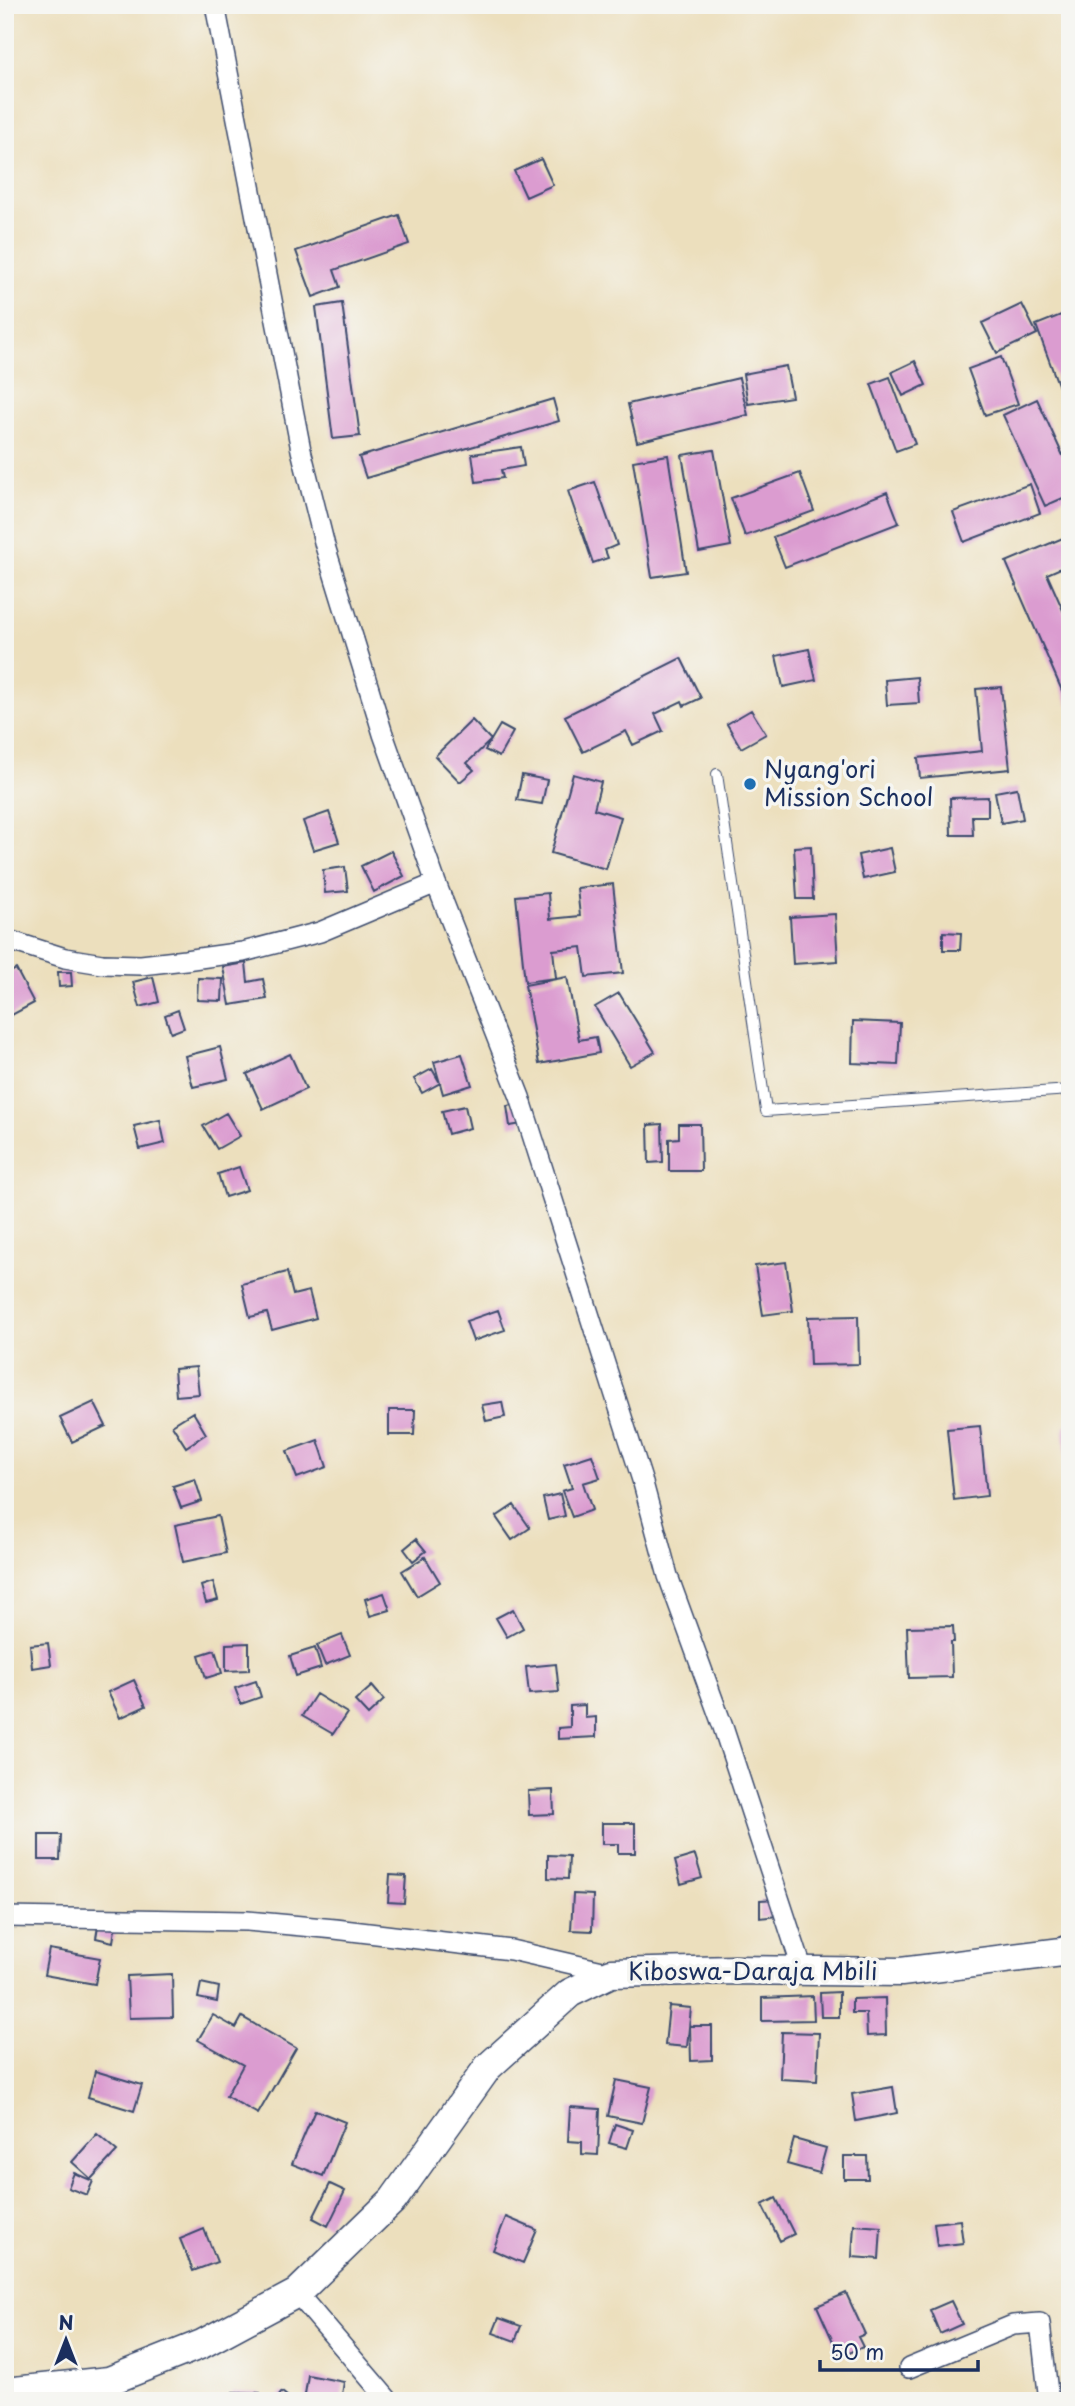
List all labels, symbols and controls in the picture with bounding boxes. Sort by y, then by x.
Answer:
place label: Nyang'ori Mission School [764,750,933,814]
marker: Nyang'ori Mission School [742,776,758,792]
street label: Kiboswa-Daraja Mbili [628,1952,878,1988]
north arrow [32,2304,102,2374]
text: N [58,2308,74,2336]
scale bar [820,2329,977,2373]
text: 50 m [830,2335,884,2367]

